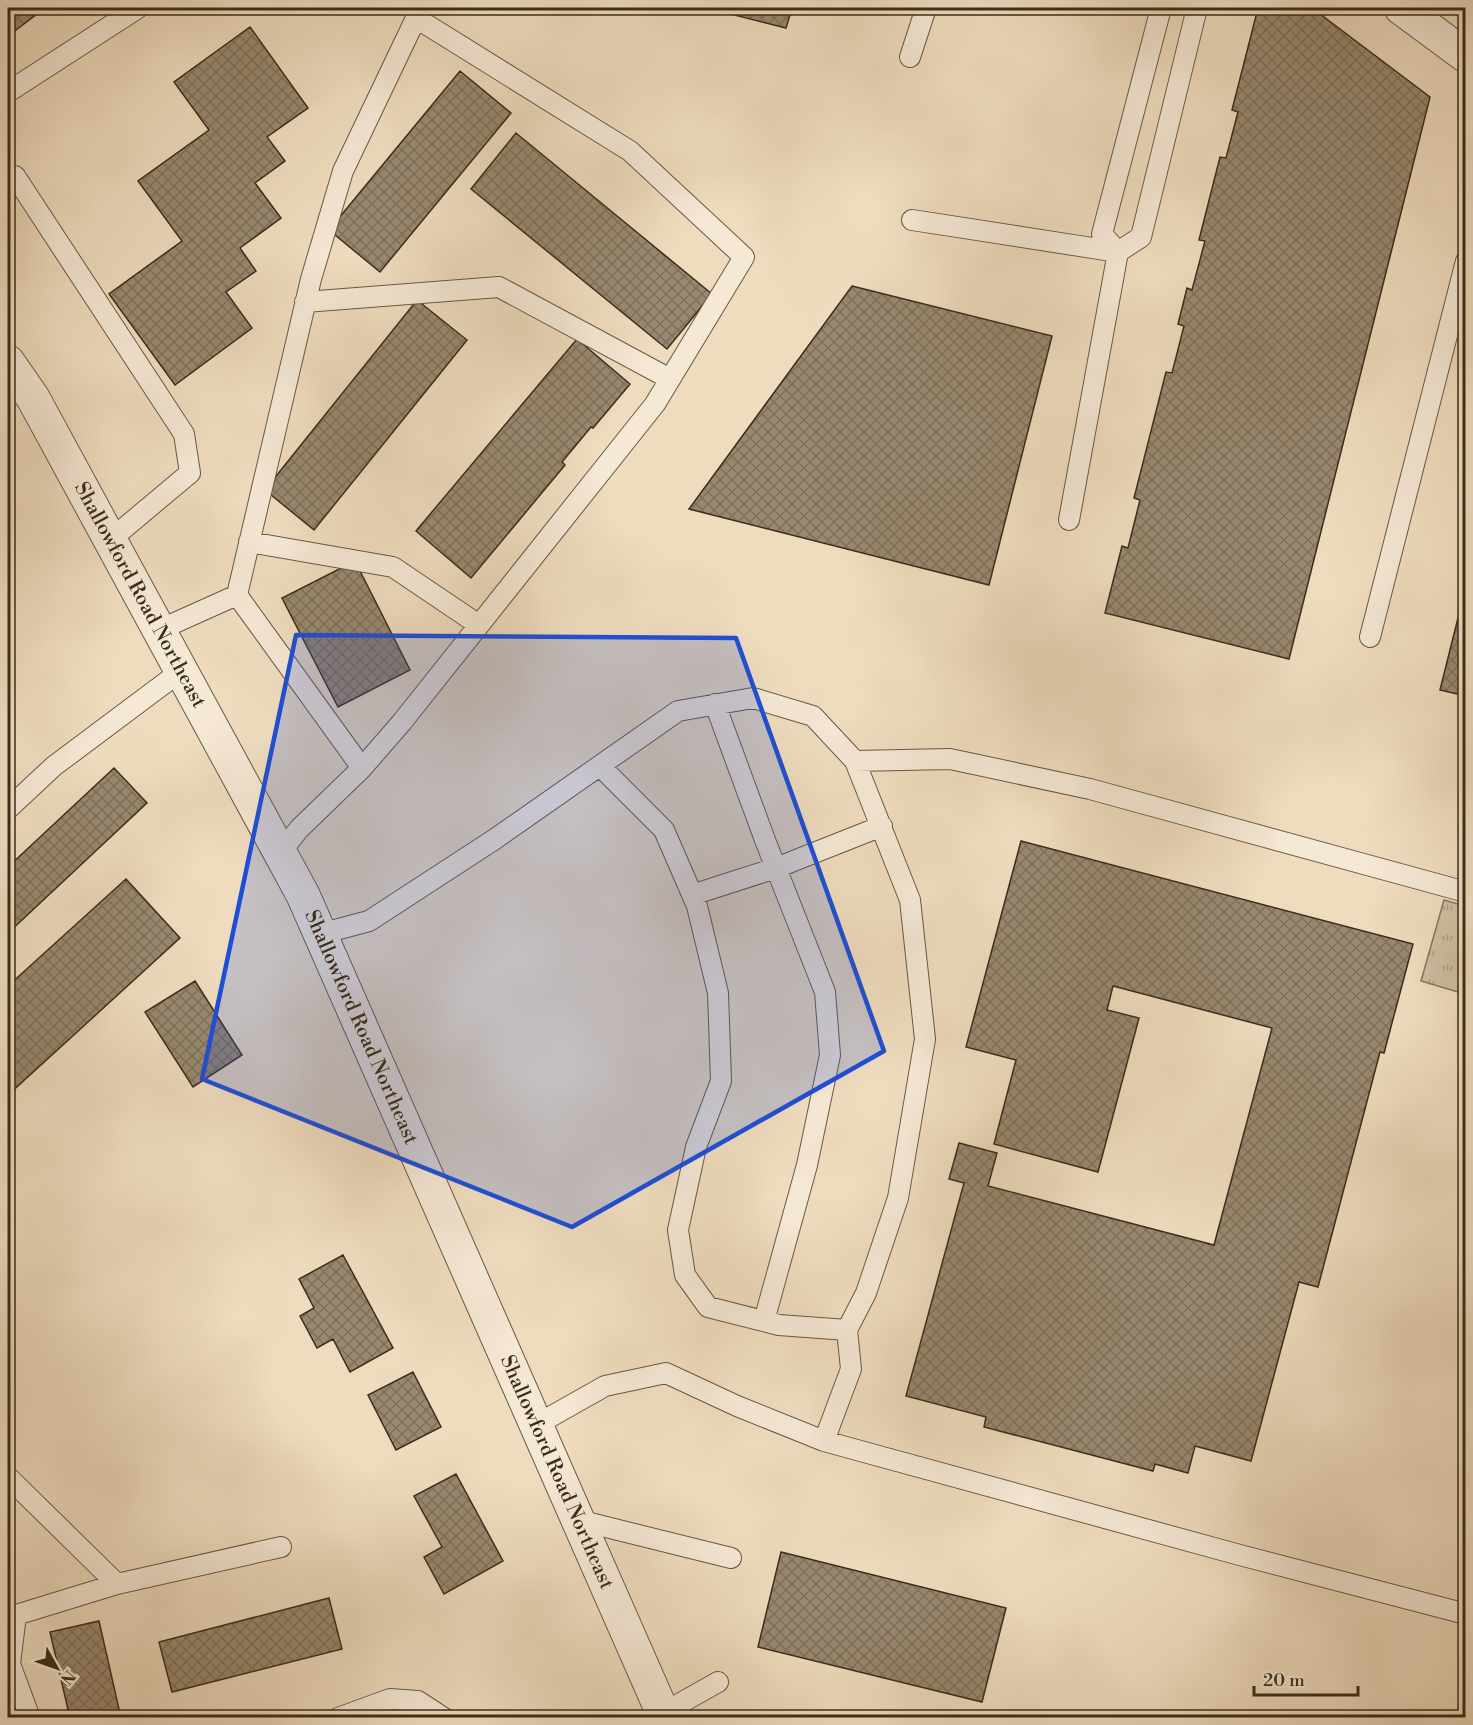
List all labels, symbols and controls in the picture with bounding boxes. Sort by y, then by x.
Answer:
street label: Shallowford Road Northeast [69,478,211,712]
street label: Shallowford Road Northeast [299,906,424,1148]
street label: Shallowford Road Northeast [494,1351,619,1593]
north arrow [27,1638,87,1698]
scale bar [1254,1659,1358,1697]
text: N [56,1666,79,1689]
text: 20 m [1263,1669,1305,1692]

